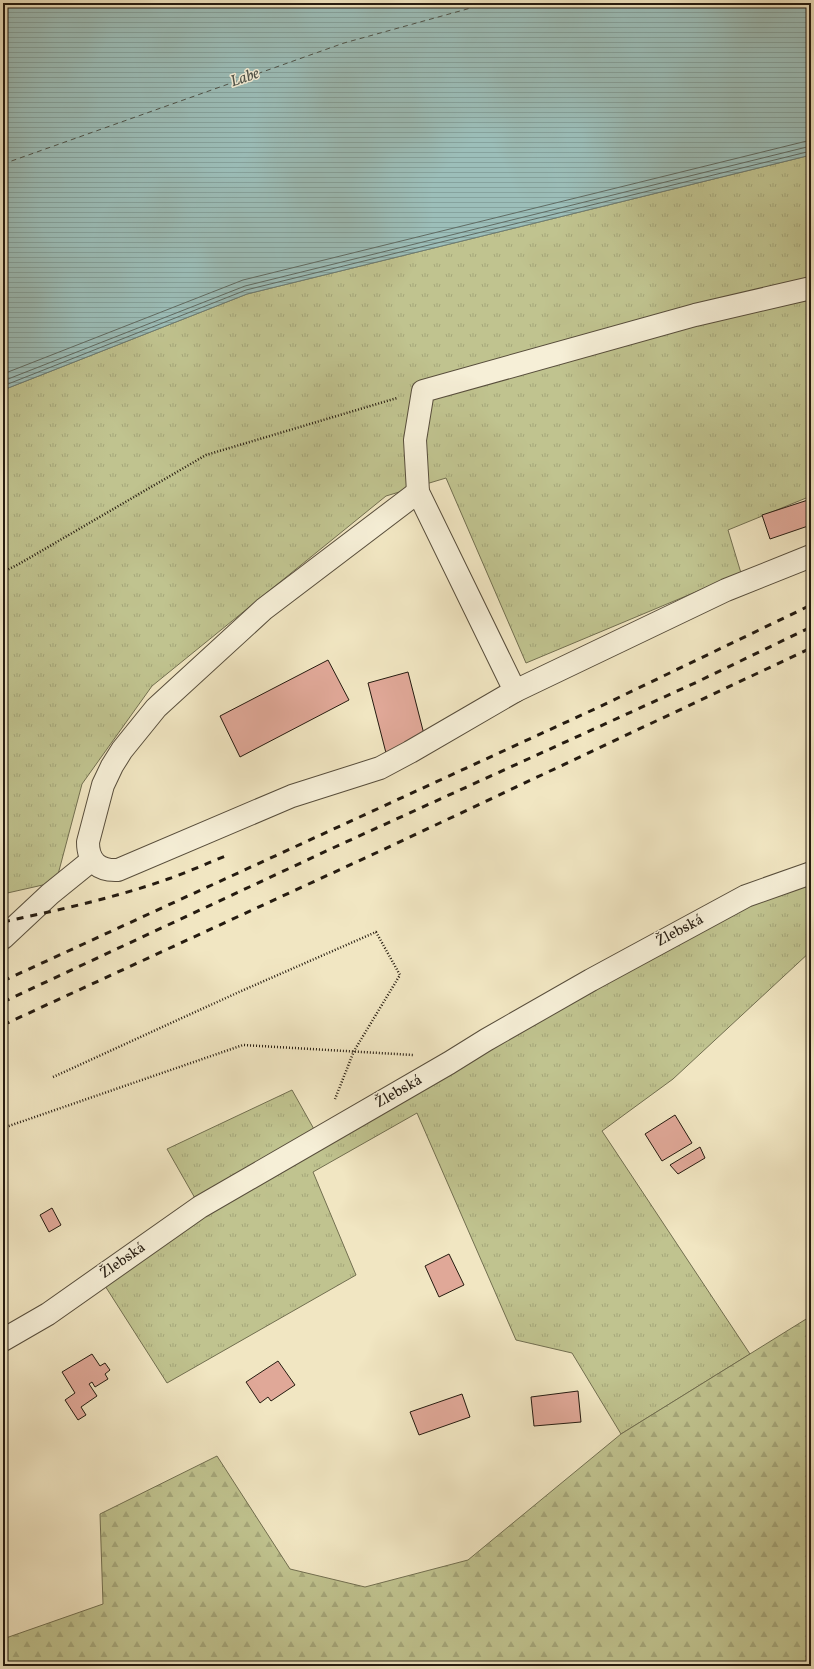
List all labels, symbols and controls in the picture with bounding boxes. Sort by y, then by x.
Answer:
water label: Labe [228,63,263,93]
street label: Žlebská [652,910,708,952]
street label: Žlebská [372,1070,426,1114]
street label: Žlebská [96,1238,150,1284]

